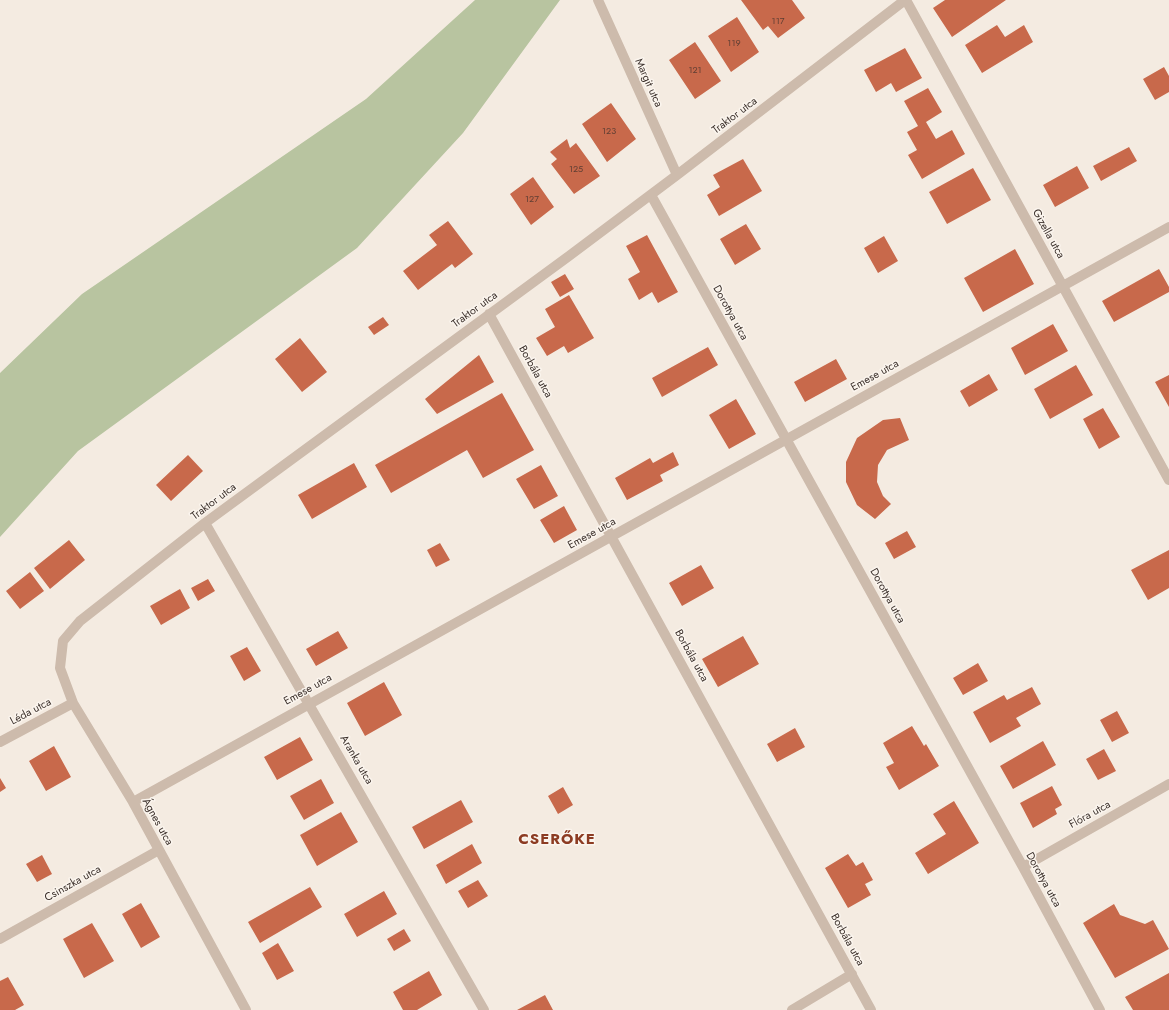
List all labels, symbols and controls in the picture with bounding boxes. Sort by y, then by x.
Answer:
house number: 117 [772,17,784,27]
house number: 119 [727,39,741,49]
street label: Margit utca [631,57,665,109]
house number: 121 [688,66,702,76]
street label: Traktor utca [710,95,760,137]
house number: 123 [602,127,616,137]
house number: 125 [569,165,583,175]
house number: 127 [525,195,539,205]
street label: Gizella utca [1029,207,1067,261]
street label: Dorottya utca [709,283,751,343]
street label: Traktor utca [450,289,500,331]
street label: Borbála utca [515,344,555,400]
street label: Emese utca [849,357,901,395]
street label: Traktor utca [189,481,239,523]
street label: Emese utca [566,515,618,553]
street label: Dorottya utca [866,566,908,626]
street label: Borbála utca [671,628,711,684]
street label: Emese utca [282,671,334,709]
street label: Léda utca [8,696,54,728]
street label: Aranka utca [337,733,375,787]
street label: Ágnes utca [139,796,175,848]
street label: Flóra utca [1067,798,1113,832]
district label: CSERŐKE [518,831,596,849]
street label: Dorottya utca [1022,850,1064,910]
street label: Csinszka utca [42,863,104,905]
street label: Borbála utca [827,912,867,968]

